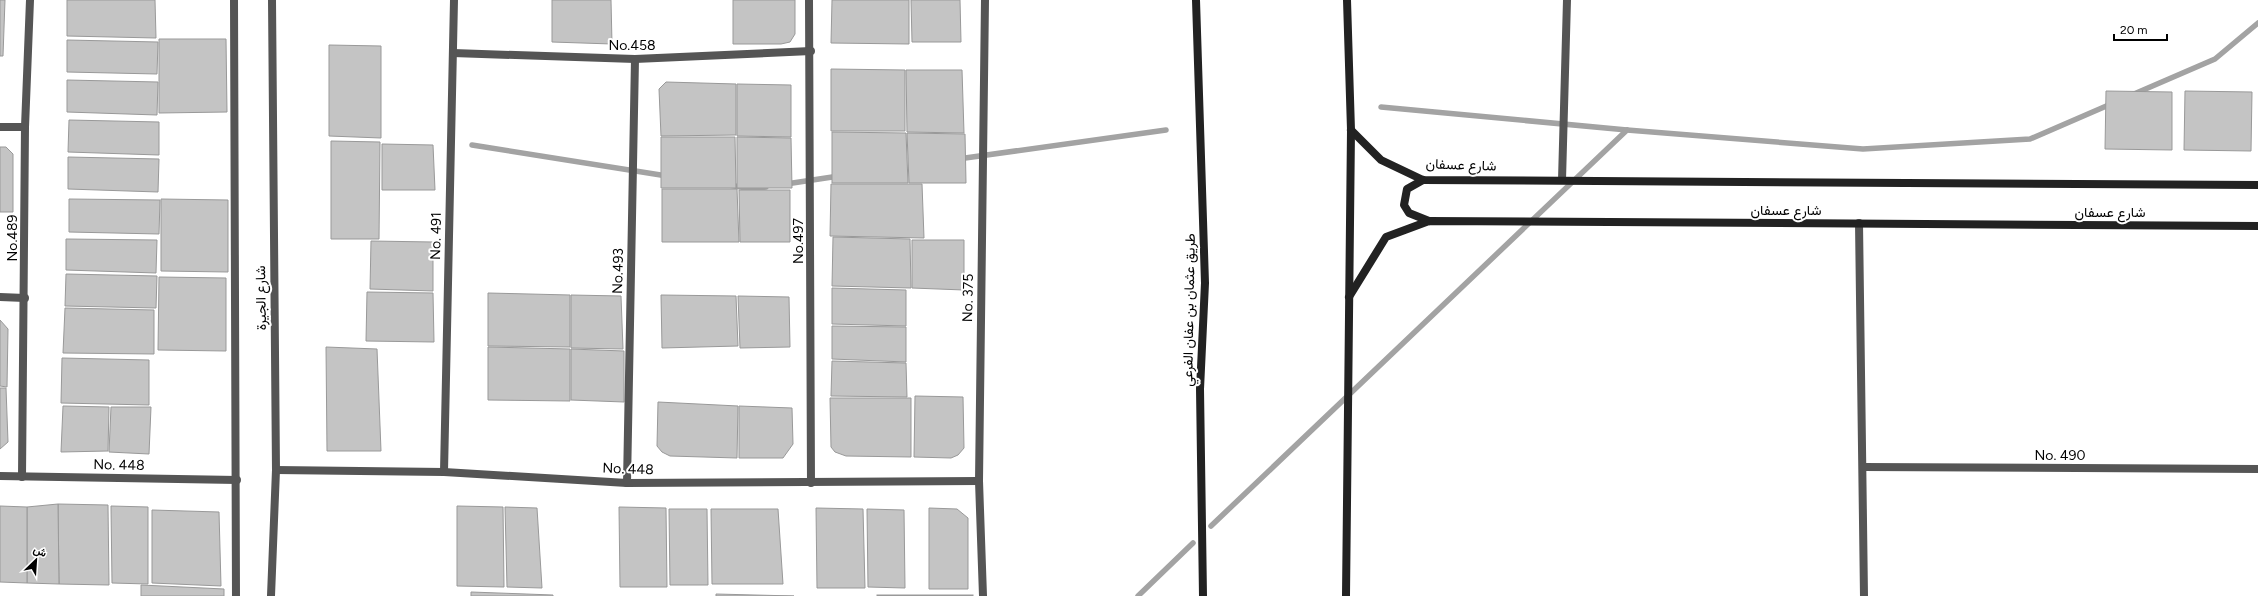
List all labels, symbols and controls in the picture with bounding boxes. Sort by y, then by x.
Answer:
scale bar [2114,16,2167,42]
text: 20 m [2120,23,2148,37]
street label: No.458 [608,37,656,54]
street label: شارع عسفان [1425,155,1497,177]
street label: شارع عسفان [1751,202,1821,221]
street label: شارع عسفان [2075,204,2145,223]
street label: No. 491 [427,212,445,260]
street label: No.489 [4,214,21,262]
street label: No.497 [790,218,807,264]
street label: طريق عثمان بن عفان الفرعي [1179,233,1202,387]
street label: No.493 [609,248,627,294]
street label: شارع الجيرة [252,265,272,331]
street label: No. 375 [959,274,977,322]
street label: No. 490 [2035,447,2085,464]
street label: No. 448 [93,456,145,474]
street label: No. 448 [602,460,654,478]
north arrow [16,540,56,580]
text: ش [31,543,49,560]

